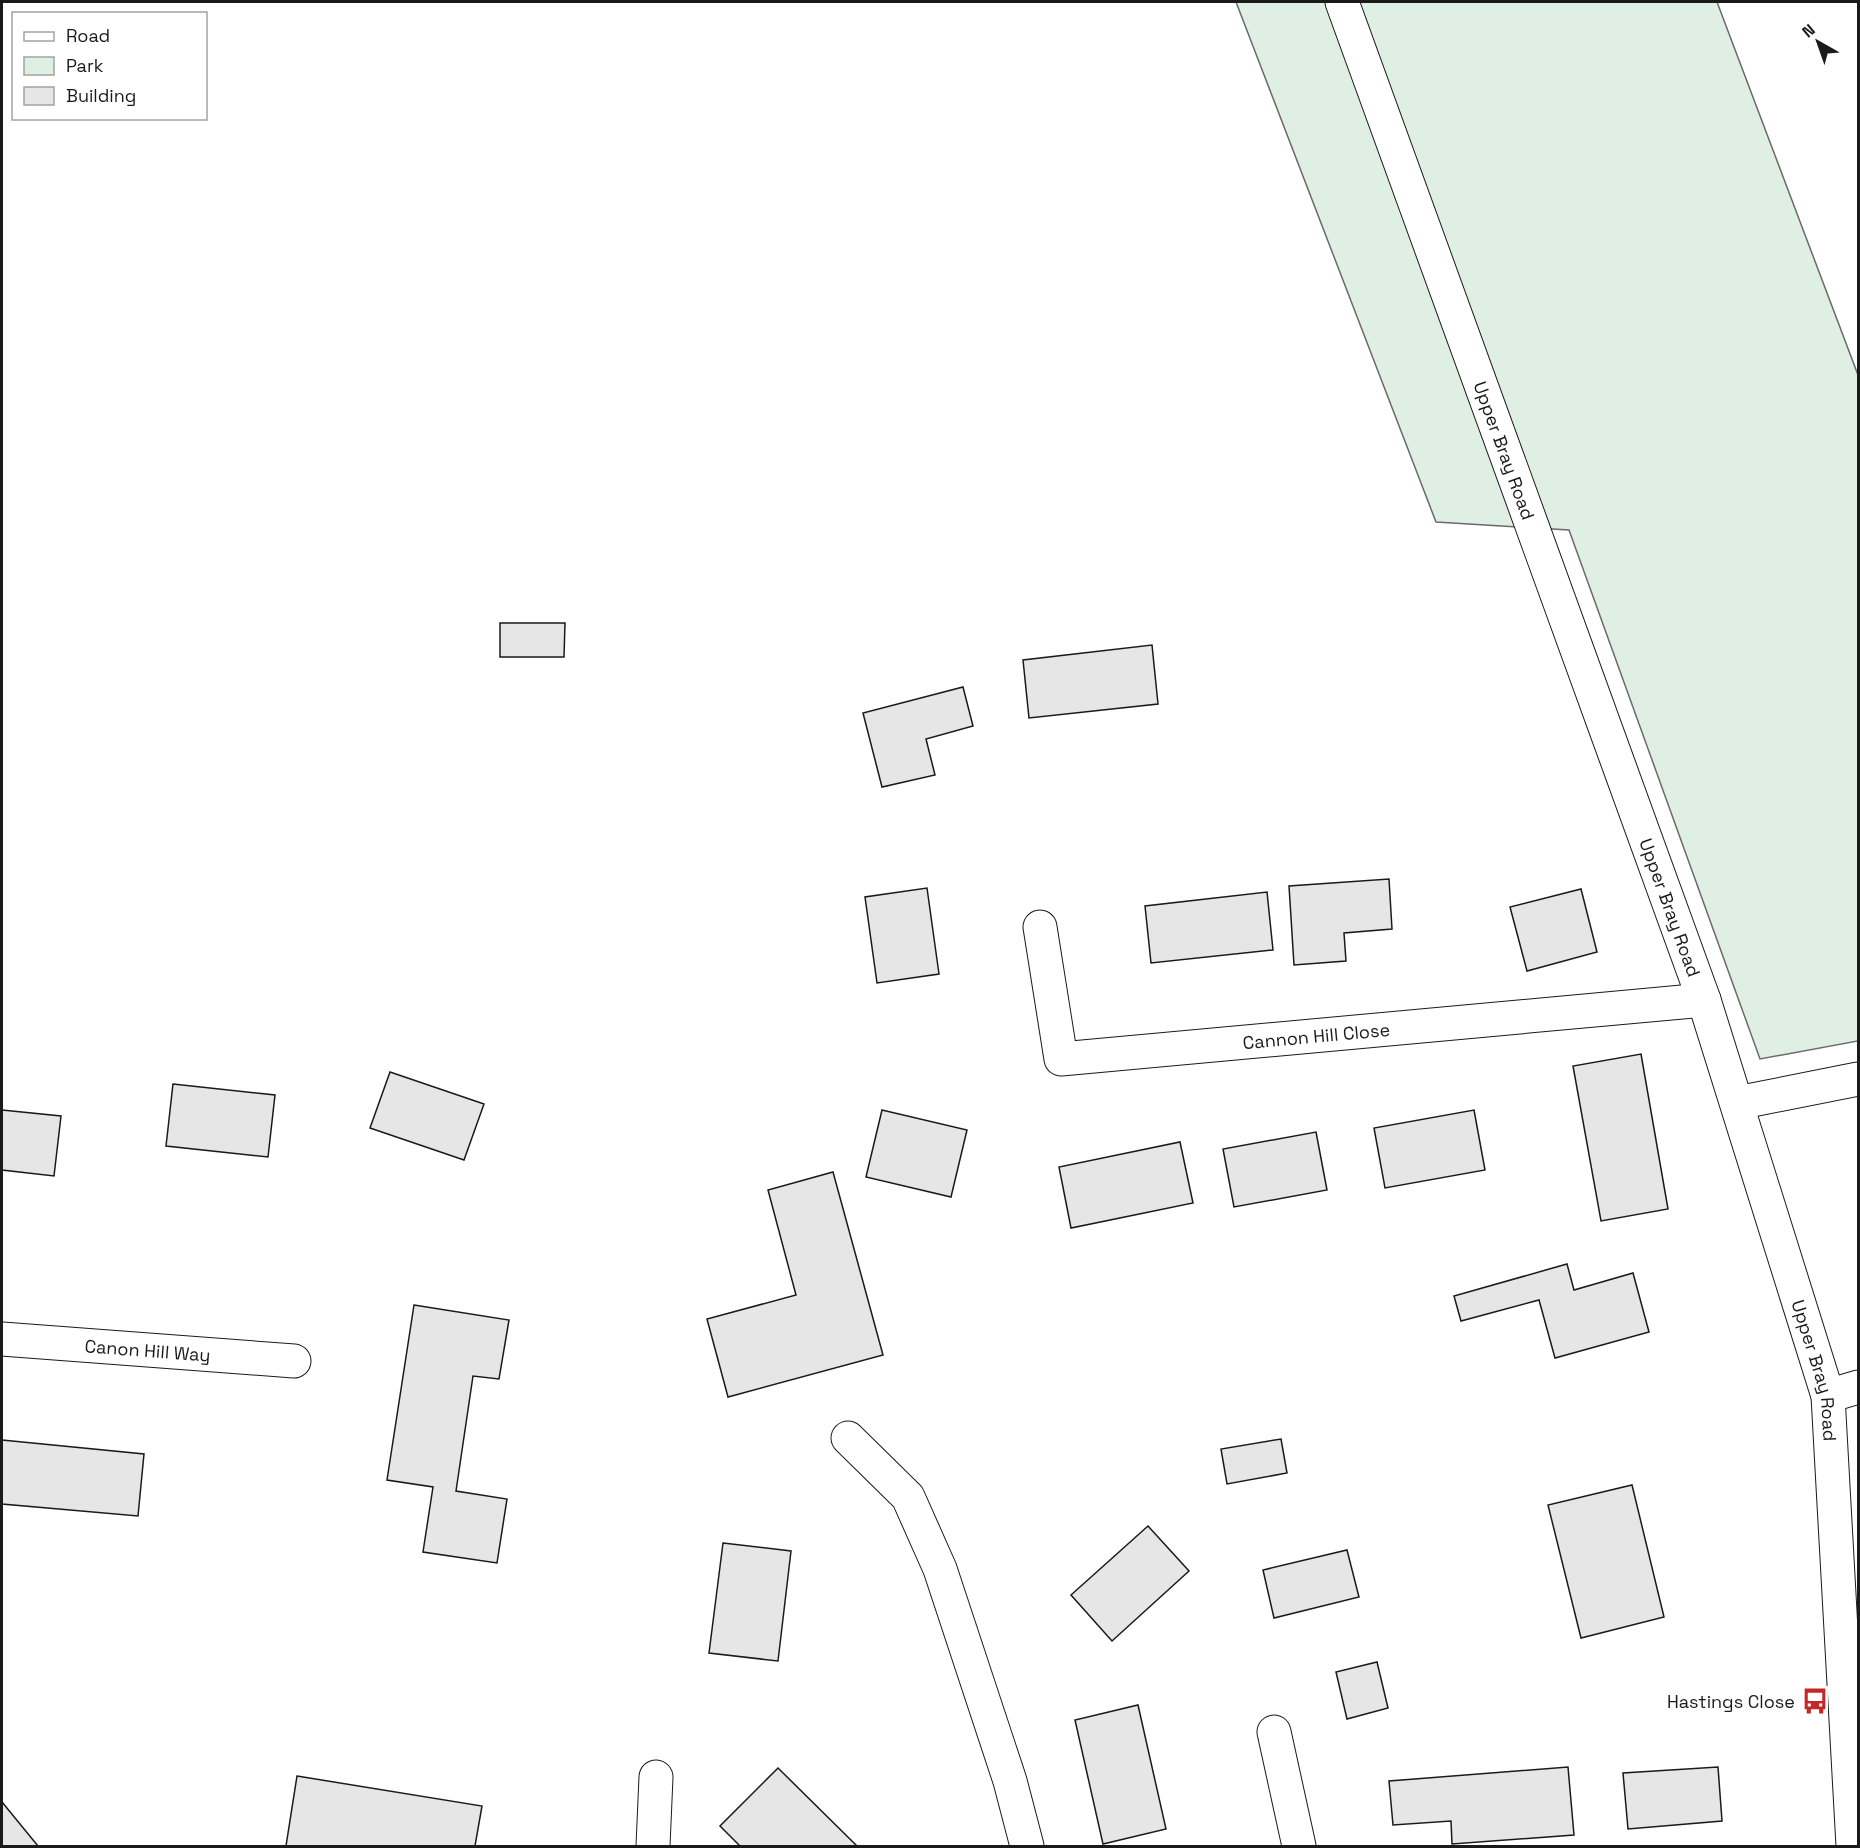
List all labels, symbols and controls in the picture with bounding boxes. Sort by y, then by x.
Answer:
legend [12,12,207,120]
north arrow [1788,12,1848,72]
text: N [1798,19,1820,42]
text: Road [66,24,110,47]
text: Park [66,54,104,77]
text: Building [66,84,136,107]
street label: Upper Bray Road [1469,378,1540,523]
street label: Upper Bray Road [1635,835,1706,980]
street label: Cannon Hill Close [1242,1017,1391,1054]
street label: Upper Bray Road [1787,1297,1842,1442]
street label: Canon Hill Way [84,1334,211,1366]
bus stop icon: Hastings Close [1800,1686,1830,1716]
place label: Hastings Close [1667,1690,1795,1713]

